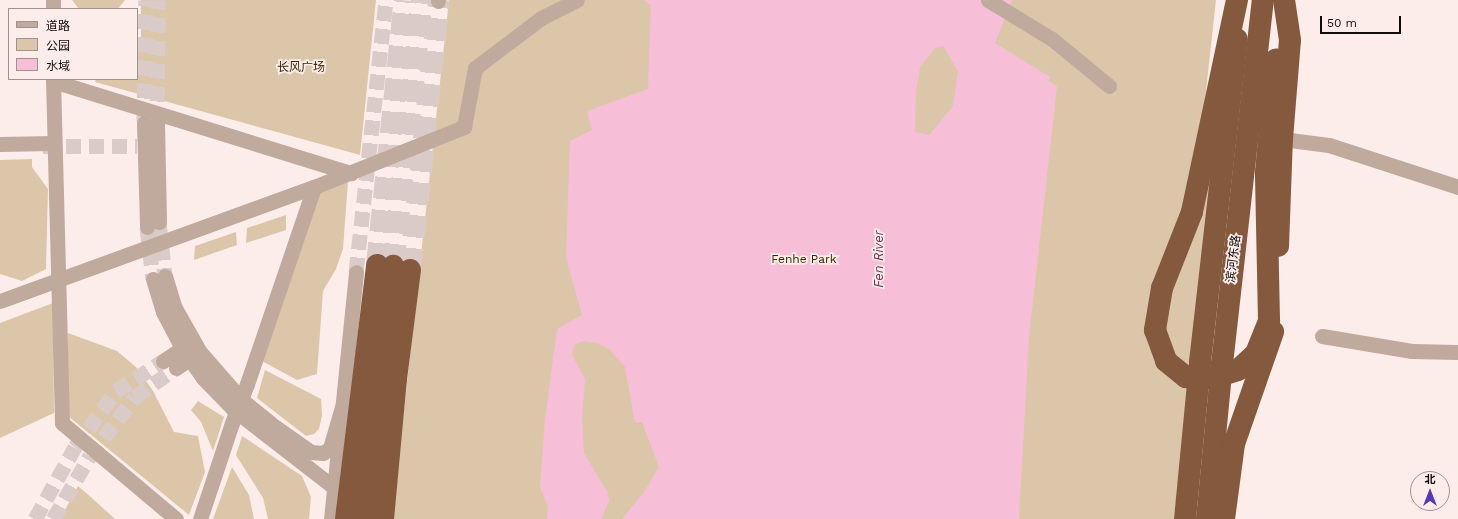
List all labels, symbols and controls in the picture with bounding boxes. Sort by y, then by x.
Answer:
legend [8,8,138,80]
scale bar [1322,8,1403,34]
text: 50 m [1327,16,1357,30]
text: 道路 [46,19,70,33]
text: 公园 [46,39,70,53]
text: 水域 [46,59,70,73]
park label: 长风广场 [277,61,325,75]
water label: Fen River [871,230,887,288]
street label: 滨河东路 [1224,234,1244,284]
park label: Fenhe Park [771,253,837,267]
north arrow [1410,471,1450,511]
text: 北 [1425,473,1436,486]

